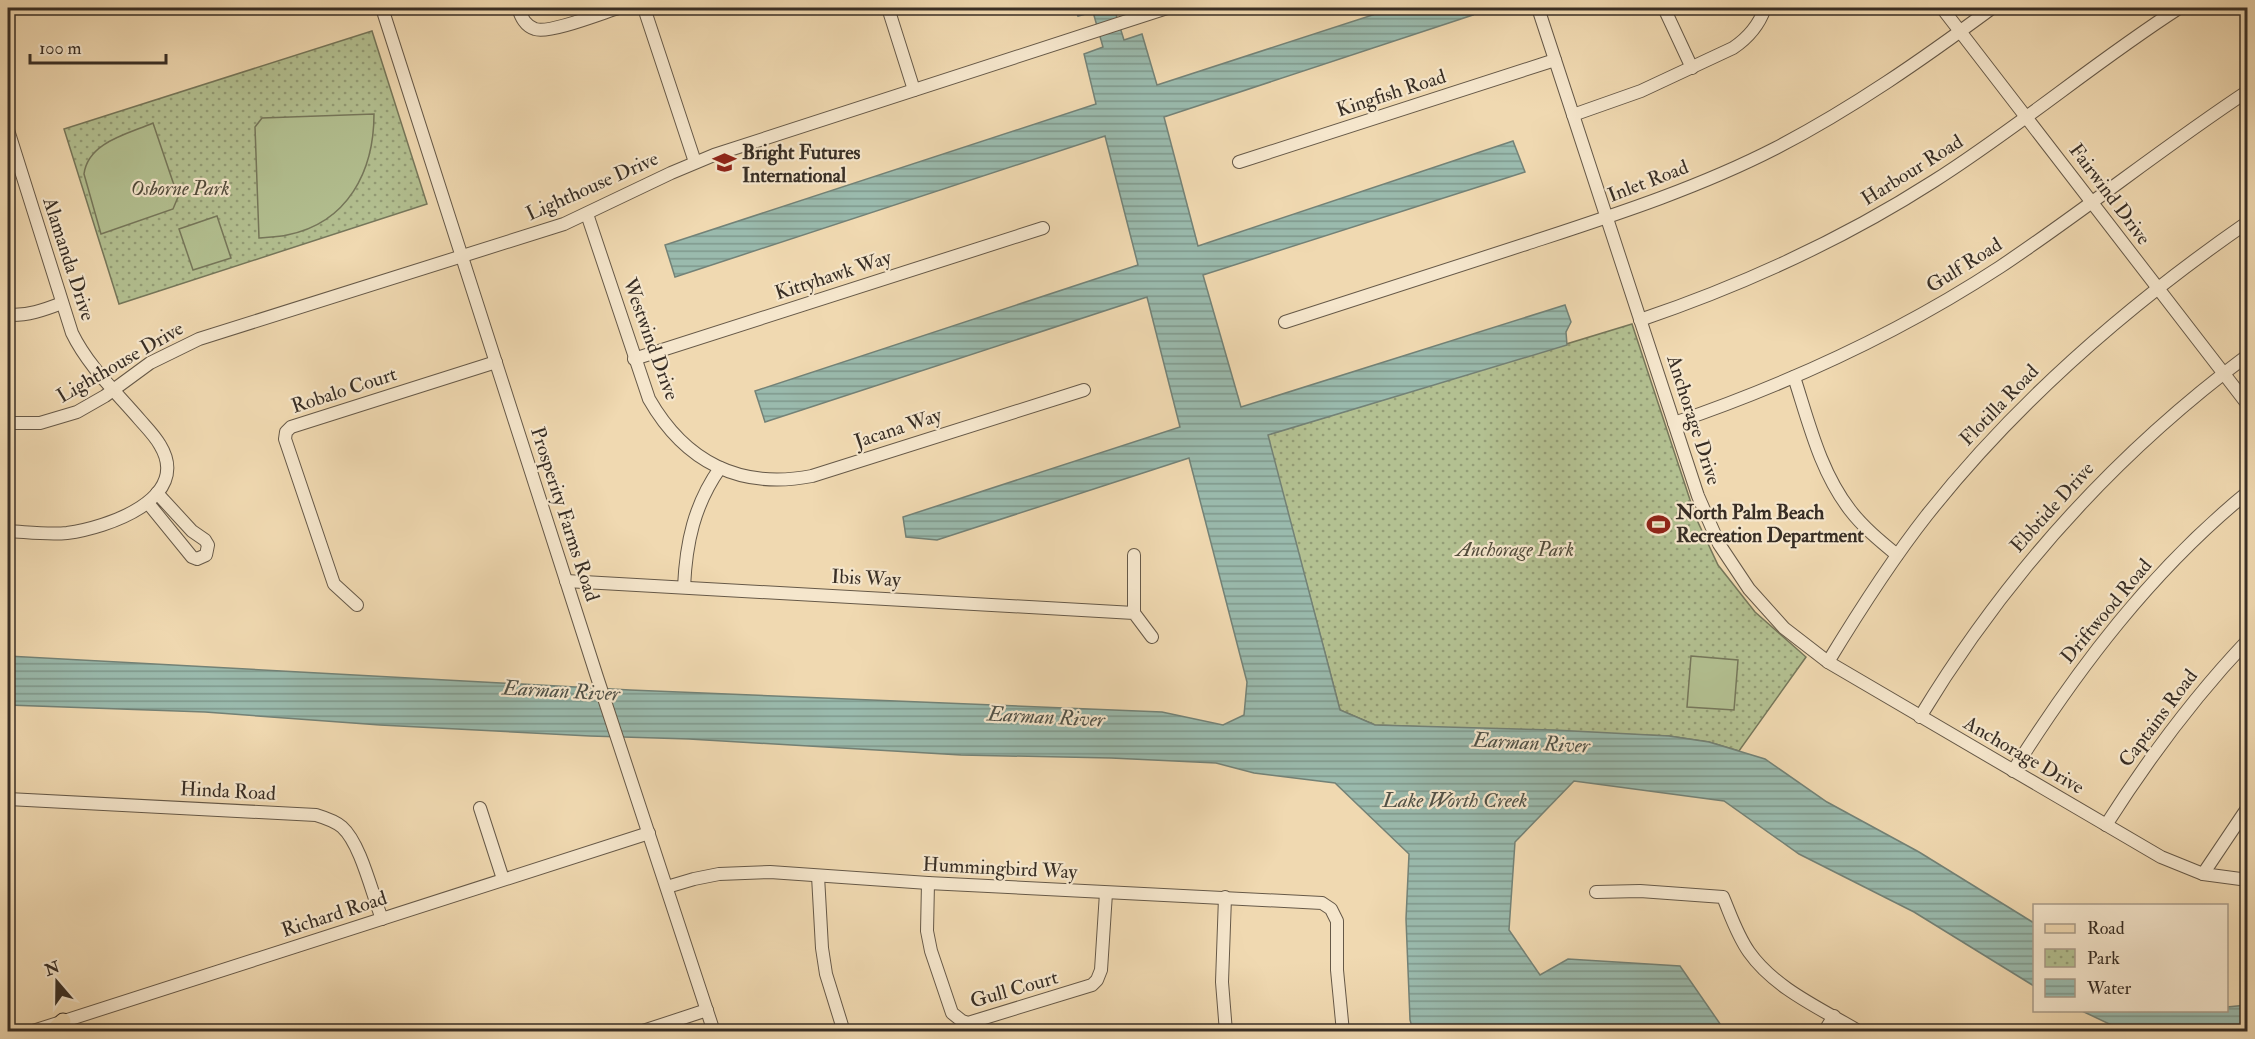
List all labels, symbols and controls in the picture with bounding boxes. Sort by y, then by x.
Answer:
scale bar [30,27,166,65]
text: 100 m [39,37,82,60]
street label: Kingfish Road [1333,63,1449,122]
street label: Harbour Road [1856,129,1968,211]
street label: Fairwind Drive [2064,138,2156,250]
place label: Bright Futures International [742,140,861,188]
street label: Lighthouse Drive [522,146,662,226]
school or university icon: Bright Futures International [711,150,737,176]
street label: Inlet Road [1604,154,1692,208]
park label: Osborne Park [130,176,230,201]
street label: Alamanda Drive [37,193,101,324]
street label: Gulf Road [1921,232,2007,298]
street label: Kittyhawk Way [772,244,895,306]
street label: Westwind Drive [617,274,685,403]
street label: Lighthouse Drive [52,316,188,408]
street label: Anchorage Drive [1661,351,1727,488]
street label: Flotilla Road [1954,359,2044,451]
street label: Robalo Court [288,361,400,419]
street label: Jacana Way [850,402,946,454]
street label: Prosperity Farms Road [524,424,605,605]
street label: Ebbtide Drive [2005,456,2099,558]
place label: North Palm Beach Recreation Department [1675,500,1864,549]
sports icon: North Palm Beach Recreation Department [1645,511,1671,537]
park label: Anchorage Park [1454,537,1574,562]
street label: Driftwood Road [2055,553,2157,669]
street label: Ibis Way [831,564,903,592]
street label: Captains Road [2113,664,2204,772]
water label: Earman River [500,674,621,708]
water label: Earman River [985,700,1106,734]
street label: Anchorage Drive [1958,710,2089,800]
water label: Earman River [1470,726,1591,760]
street label: Hinda Road [179,776,277,806]
water label: Lake Worth Creek [1381,787,1528,814]
street label: Hummingbird Way [922,851,1079,885]
street label: Richard Road [278,885,390,943]
legend [2033,904,2228,1012]
text: Road [2087,917,2125,940]
text: Park [2087,947,2120,970]
north arrow [27,952,87,1012]
text: N [41,957,63,981]
street label: Gull Court [967,964,1061,1013]
text: Water [2086,977,2131,1000]

